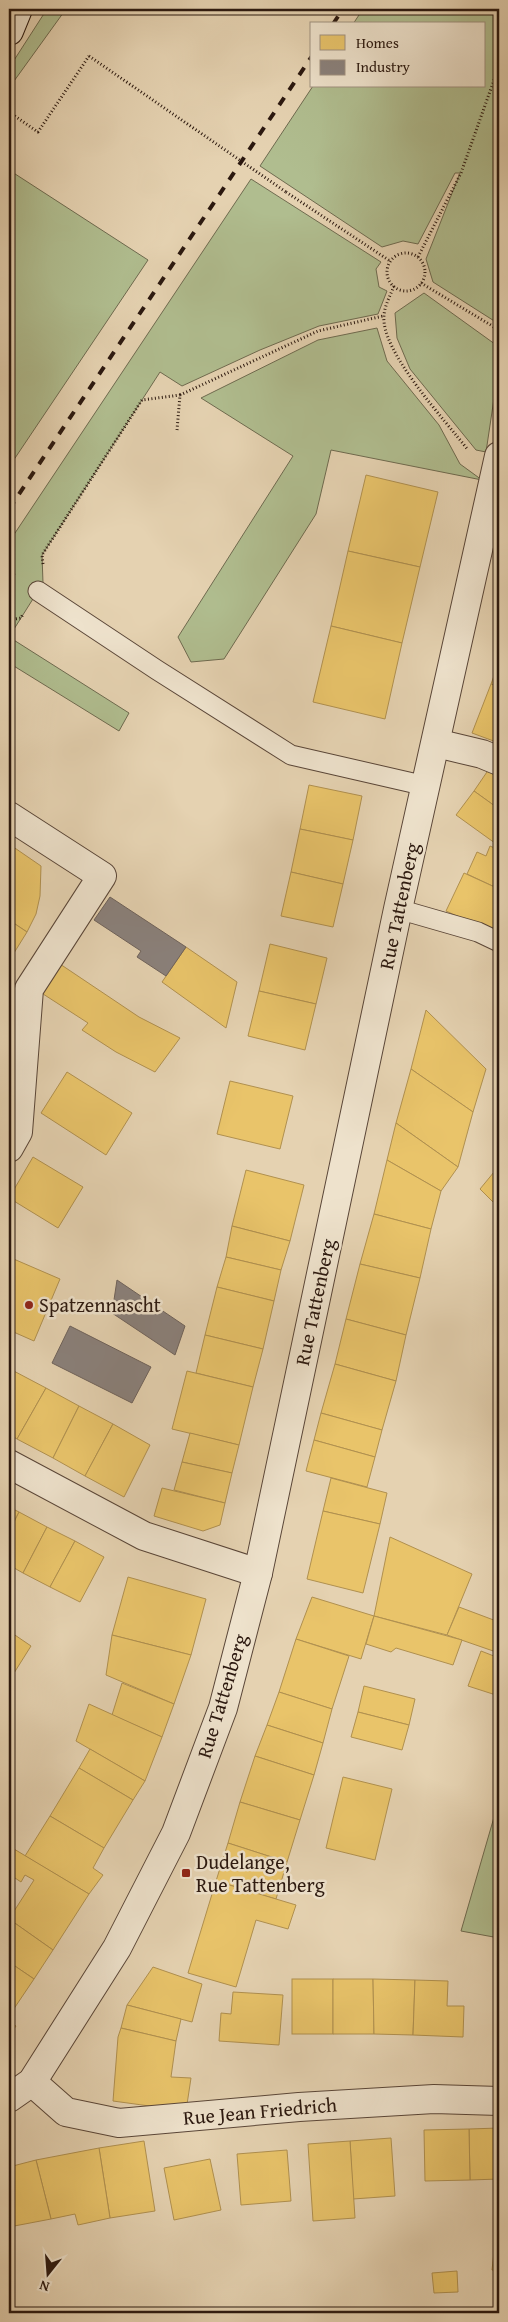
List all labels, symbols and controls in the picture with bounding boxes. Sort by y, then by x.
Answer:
legend [310,22,486,88]
text: Homes [356,32,399,53]
text: Industry [356,56,411,77]
street label: Rue Tattenberg [371,840,426,972]
street label: Rue Tattenberg [287,1236,342,1368]
place label: Spatzennascht [39,1290,161,1319]
marker: Spatzennascht [23,1299,35,1311]
street label: Rue Tattenberg [189,1630,254,1762]
place label: Dudelange, Rue Tattenberg [196,1847,325,1899]
marker: Dudelange, Rue Tattenberg [180,1867,192,1879]
street label: Rue Jean Friedrich [182,2089,338,2132]
north arrow [22,2250,72,2300]
text: N [36,2275,52,2297]

